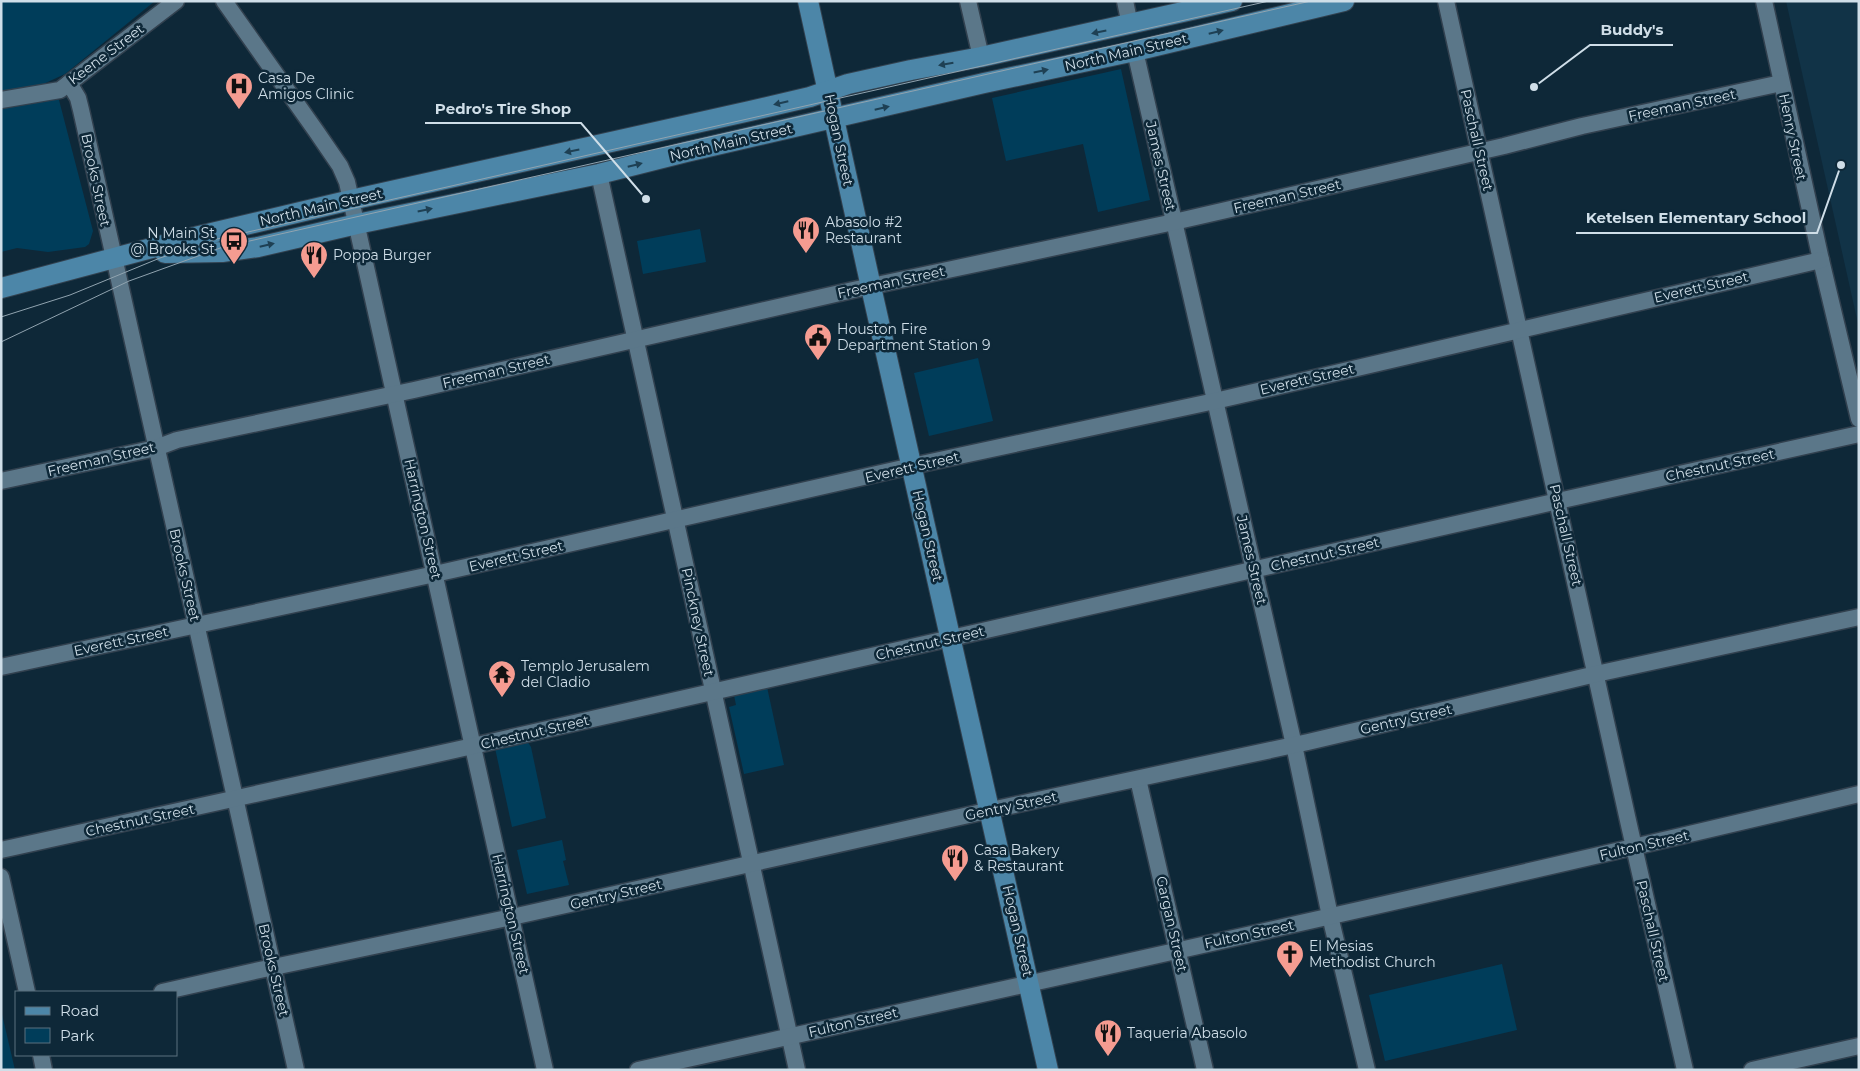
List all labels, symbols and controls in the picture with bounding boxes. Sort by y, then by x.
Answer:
callout: Buddy's [1590,15,1673,45]
street label: Keene Street [64,19,148,88]
text: Buddy's [1601,20,1663,39]
one-way arrow [1091,28,1107,36]
one-way arrow [1209,28,1224,36]
street label: North Main Street [1063,29,1190,75]
one-way arrow [937,60,953,68]
one-way arrow [1033,67,1049,75]
place label: Casa De Amigos Clinic [258,69,354,103]
hospital icon: Casa De Amigos Clinic [224,71,254,110]
street label: Freeman Street [1626,85,1738,125]
street label: Paschall Street [1457,87,1498,193]
street label: Hogan Street [820,92,858,188]
street label: Henry Street [1775,92,1811,182]
callout: Pedro's Tire Shop [425,93,581,123]
text: Pedro's Tire Shop [435,99,571,118]
one-way arrow [774,99,789,107]
one-way arrow [875,104,890,112]
street label: James Street [1142,118,1180,213]
street label: North Main Street [668,119,795,165]
street label: Brooks Street [77,132,115,228]
one-way arrow [563,148,579,156]
one-way arrow [628,161,643,169]
street label: Freeman Street [1232,175,1343,217]
street label: North Main Street [258,184,385,230]
callout: Ketelsen Elementary School [1576,203,1817,233]
one-way arrow [418,206,433,214]
text: Ketelsen Elementary School [1586,208,1806,227]
place label: Abasolo #2 Restaurant [825,213,902,247]
restaurant icon: Abasolo #2 Restaurant [791,215,821,254]
place label: N Main St @ Brooks St [130,224,215,258]
bus stop icon: N Main St @ Brooks St [219,226,249,265]
restaurant icon: Poppa Burger [299,240,329,279]
one-way arrow [259,241,274,249]
place label: Poppa Burger [333,246,432,264]
street label: Freeman Street [835,262,947,302]
street label: Everett Street [1652,267,1750,307]
place label: Houston Fire Department Station 9 [837,320,991,354]
public building icon: Houston Fire Department Station 9 [803,322,833,361]
street label: Freeman Street [441,350,552,392]
street label: Everett Street [1258,359,1356,399]
street label: Freeman Street [46,438,157,480]
street label: Chestnut Street [1664,445,1776,485]
street label: Everett Street [863,447,961,487]
street label: Harrington Street [400,457,446,581]
street label: Paschall Street [1546,482,1587,588]
street label: Hogan Street [909,488,947,584]
street label: James Street [1233,512,1271,607]
street label: Brooks Street [166,527,204,623]
street label: Chestnut Street [1269,533,1381,575]
street label: Everett Street [467,536,565,576]
street label: Pinckney Street [678,566,718,678]
street label: Everett Street [72,622,170,660]
street label: Chestnut Street [874,622,986,664]
place label: Templo Jerusalem del Cladio [521,657,650,691]
temple icon: Templo Jerusalem del Cladio [487,659,517,698]
street label: Gentry Street [1358,700,1454,738]
street label: Chestnut Street [479,711,591,753]
street label: Gentry Street [963,787,1059,825]
street label: Chestnut Street [84,800,196,840]
street label: Fulton Street [1597,826,1691,864]
place label: Casa Bakery & Restaurant [974,841,1064,875]
restaurant icon: Casa Bakery & Restaurant [940,843,970,882]
street label: Harrington Street [488,852,534,976]
street label: Gargan Street [1152,874,1192,974]
street label: Gentry Street [568,875,664,913]
street label: Paschall Street [1633,878,1674,984]
street label: Hogan Street [999,883,1037,979]
street label: Fulton Street [1202,916,1296,952]
street label: Brooks Street [255,922,293,1018]
place label: El Mesias Methodist Church [1309,937,1436,971]
church icon: El Mesias Methodist Church [1275,939,1305,978]
legend [15,991,178,1056]
text: Road [60,1001,99,1020]
street label: Fulton Street [806,1003,900,1041]
restaurant icon: Taqueria Abasolo [1093,1018,1123,1057]
place label: Taqueria Abasolo [1127,1024,1248,1042]
text: Park [60,1026,94,1045]

